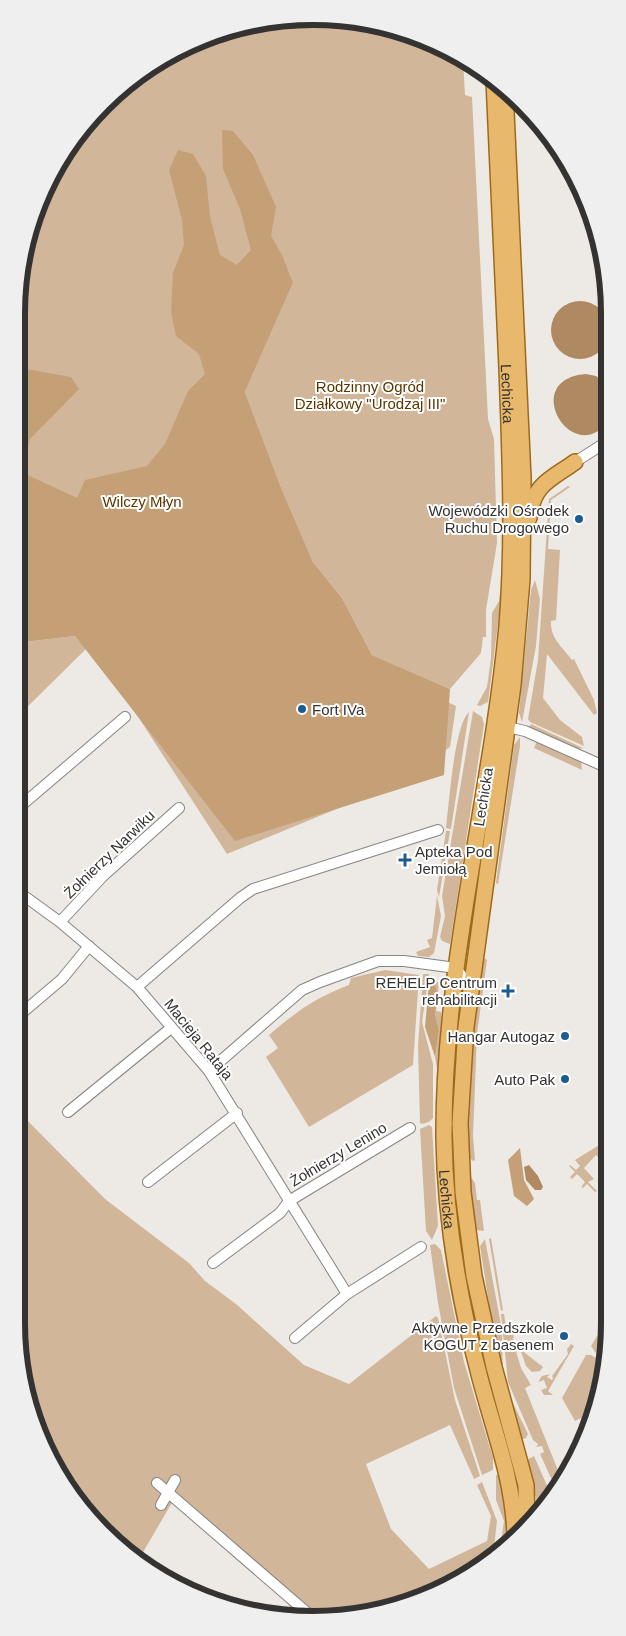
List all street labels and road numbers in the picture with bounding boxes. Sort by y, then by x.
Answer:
street label: Lechicka [498,364,517,424]
street label: Lechicka [470,766,496,828]
street label: Żołnierzy Narwiku [60,806,158,902]
street label: Macieja Rataja [161,995,237,1083]
street label: Żołnierzy Lenino [286,1118,390,1190]
street label: Lechicka [437,1169,459,1230]

